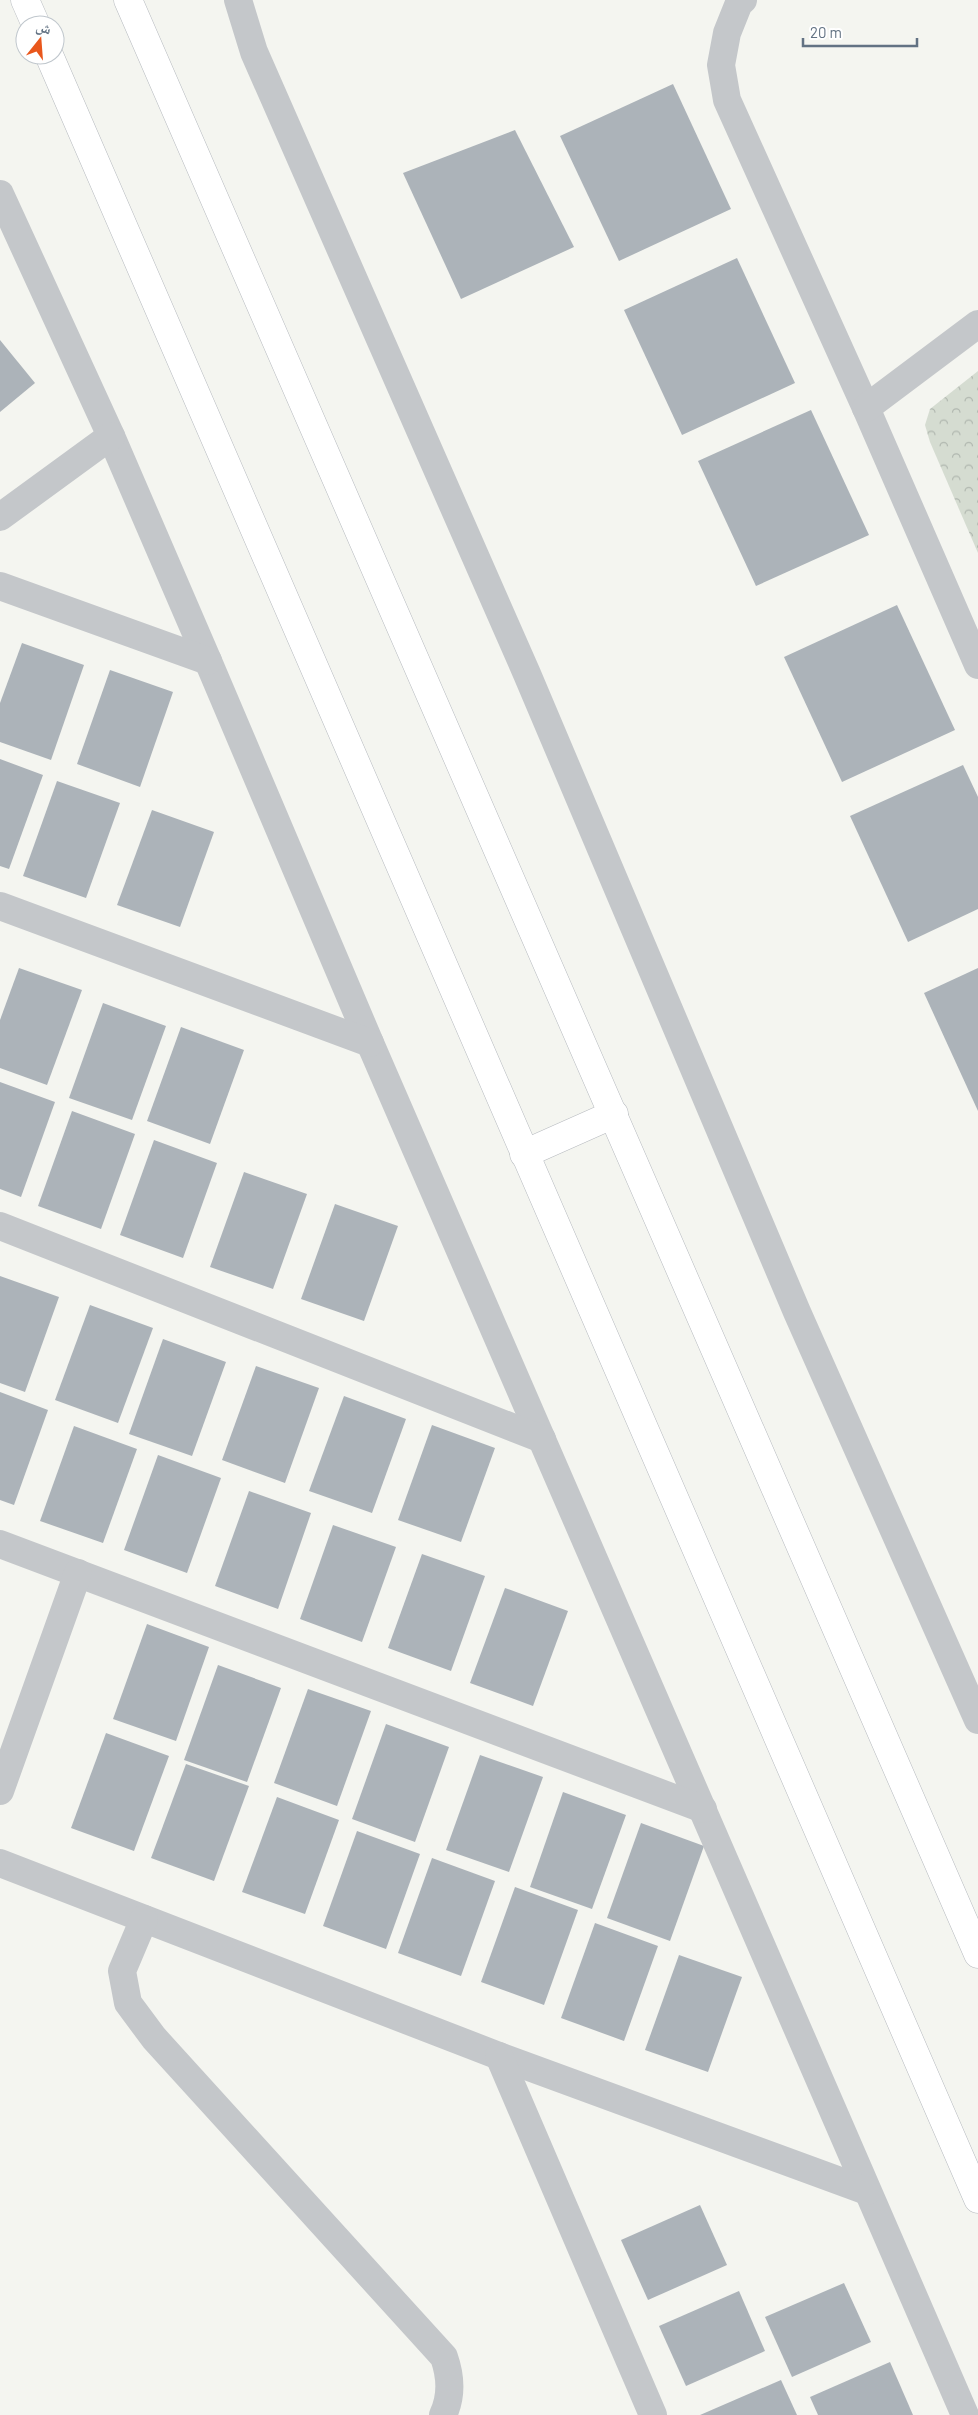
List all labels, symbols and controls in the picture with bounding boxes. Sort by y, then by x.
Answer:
north arrow [15,15,65,65]
scale bar [803,15,917,47]
text: ش [34,17,54,38]
text: 20 m [810,23,842,41]

